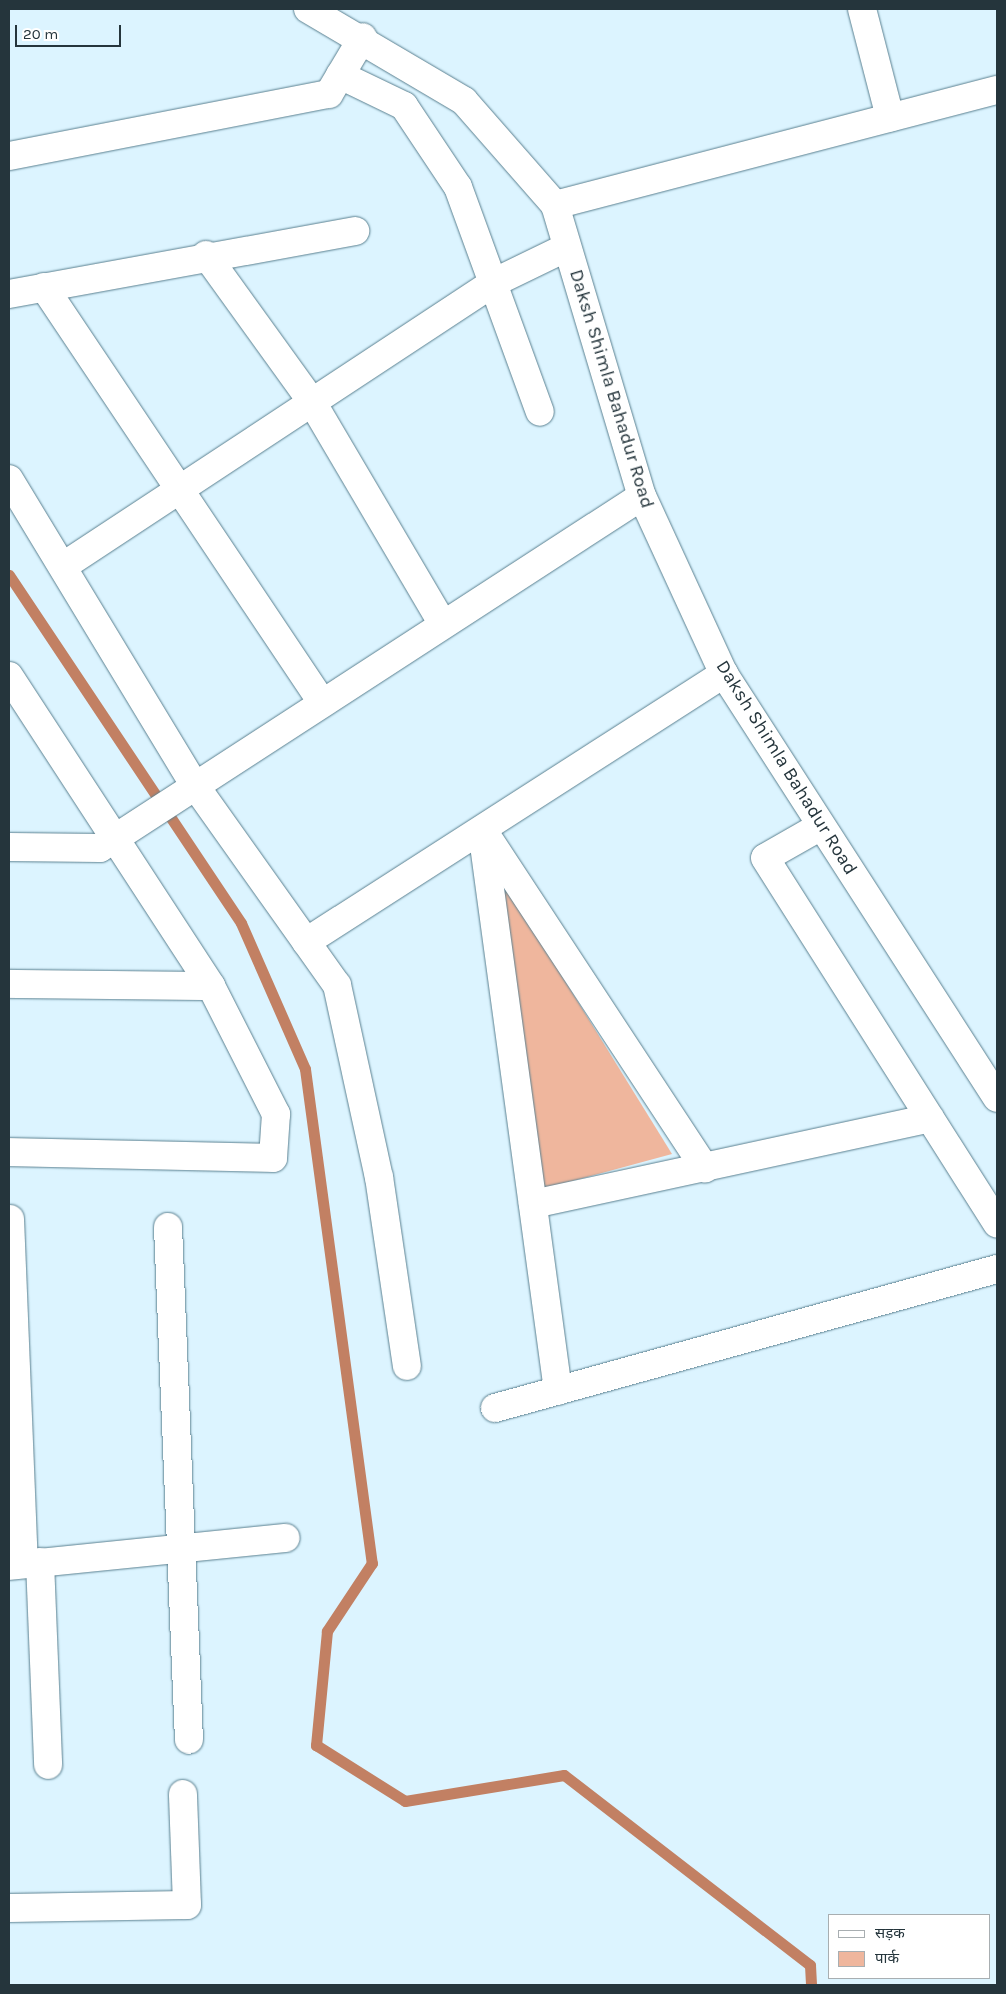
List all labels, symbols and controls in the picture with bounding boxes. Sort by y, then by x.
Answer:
scale bar [18,15,124,47]
text: 20 m [23,25,58,43]
street label: Daksh Shimla Bahadur Road [564,267,658,511]
street label: Daksh Shimla Bahadur Road [711,657,861,879]
legend [828,1914,991,1979]
text: सड़क [875,1924,905,1942]
text: पार्क [875,1949,899,1967]

